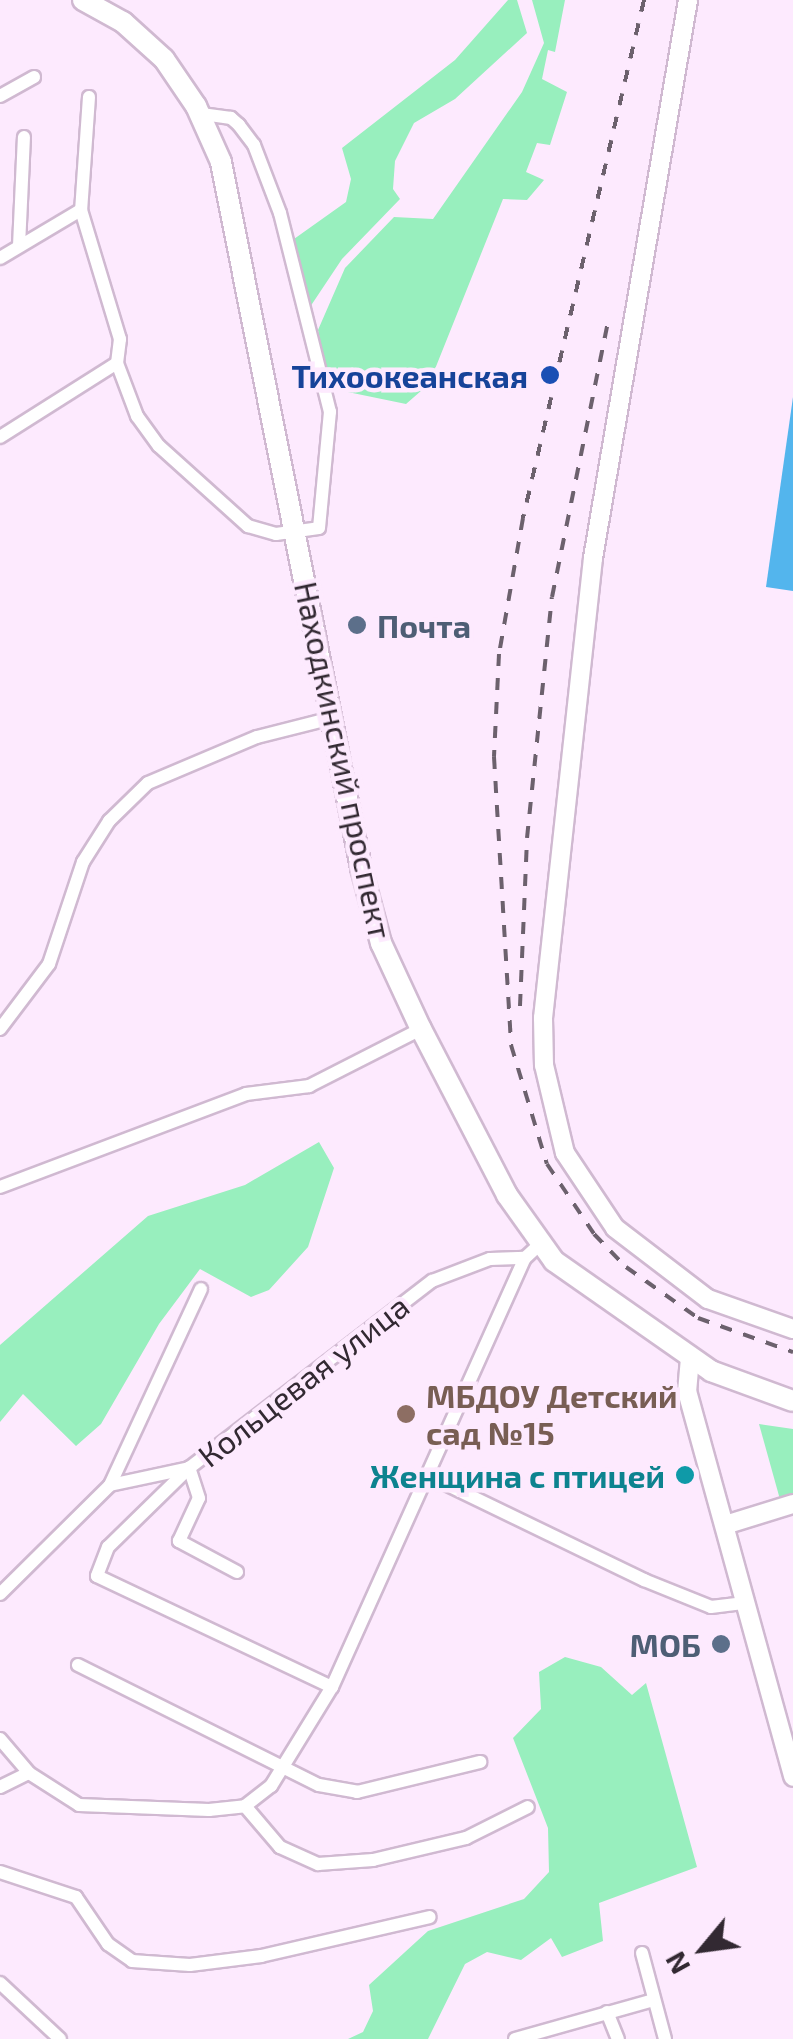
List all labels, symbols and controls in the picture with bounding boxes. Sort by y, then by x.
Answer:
place label: Тихоокеанская [291,356,528,394]
marker: Тихоокеанская [537,362,563,388]
street label: Находкинский проспект [287,578,401,942]
place label: Почта [377,606,471,644]
marker: Почта [346,614,368,636]
street label: Кольцевая улица [190,1286,416,1474]
place label: МБДОУ Детский сад №15 [426,1377,678,1452]
marker: МБДОУ Детский сад №15 [395,1403,417,1425]
place label: Женщина с птицей [370,1456,665,1494]
marker: Женщина с птицей [674,1464,696,1486]
place label: МОБ [630,1625,701,1663]
marker: МОБ [710,1633,732,1655]
north arrow [653,1899,753,1999]
text: N [657,1946,697,1981]

